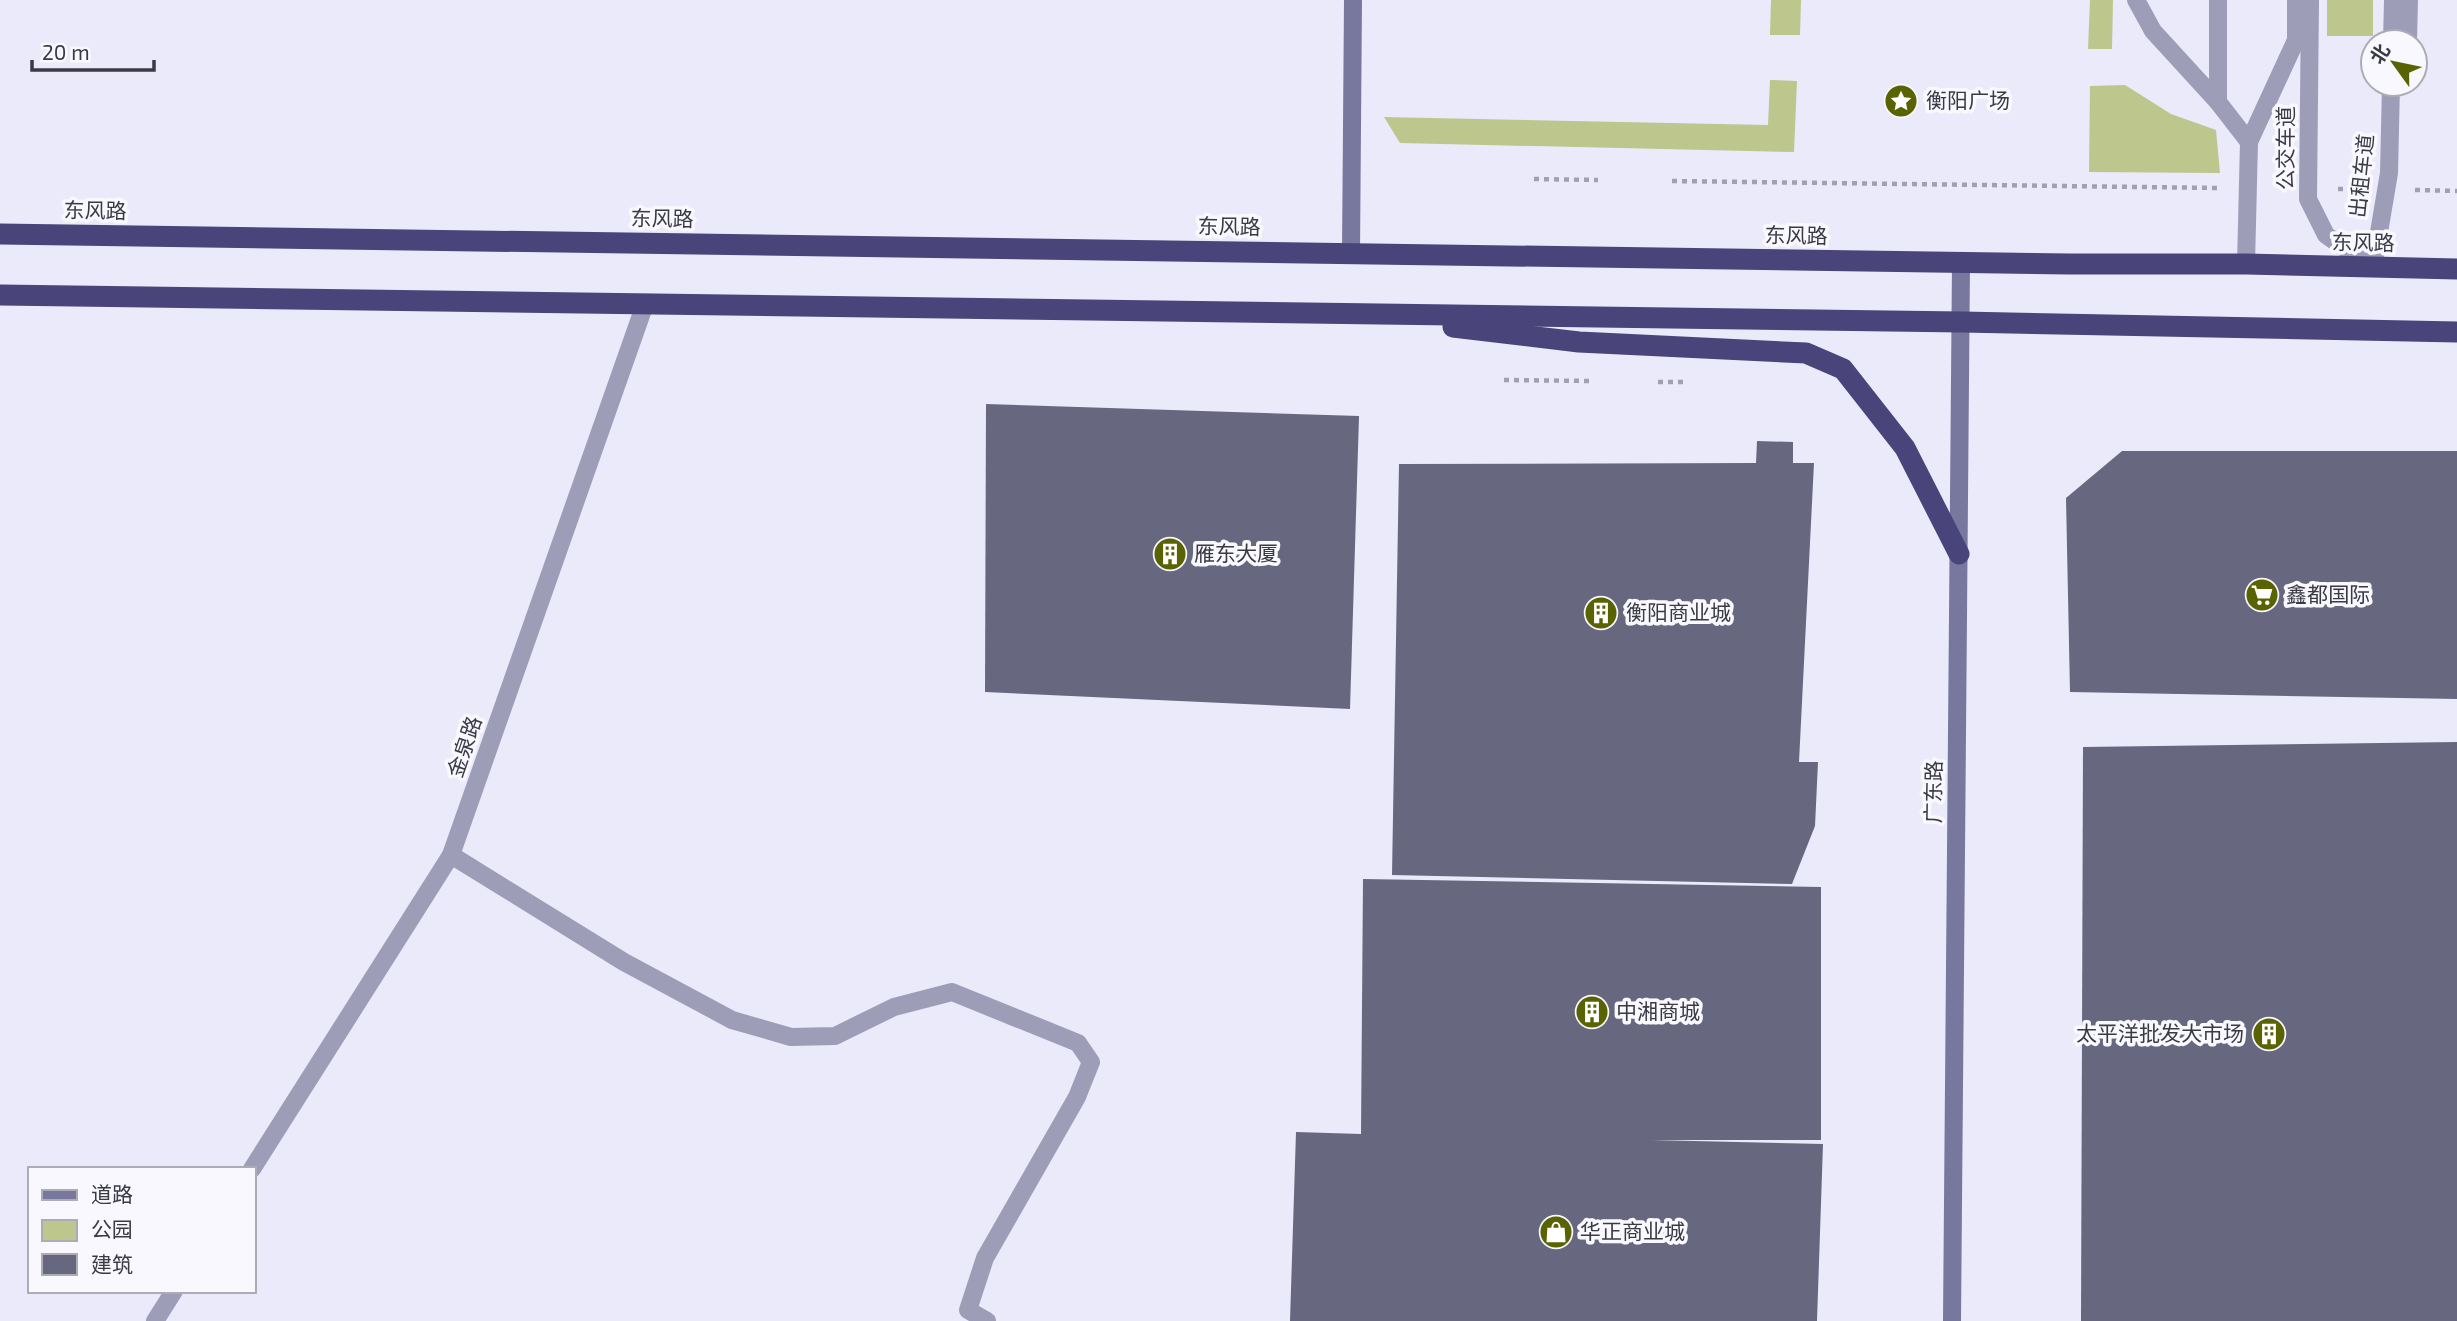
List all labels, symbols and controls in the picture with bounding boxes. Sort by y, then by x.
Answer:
scale bar [32,28,154,72]
north arrow [2359,28,2429,98]
text: 20 m [42,39,90,64]
text: 北 [2365,39,2394,68]
place icon: 衡阳广场 [1882,82,1920,120]
place label: 衡阳广场 [1926,87,2010,112]
street label: 公交车道 [2272,106,2297,190]
street label: 出租车道 [2344,133,2377,219]
street label: 东风路 [63,196,127,223]
street label: 东风路 [630,204,694,231]
street label: 东风路 [1197,212,1261,239]
street label: 东风路 [1764,221,1828,248]
street label: 东风路 [2331,228,2395,255]
building icon: 雁东大厦 [1151,535,1189,573]
place label: 雁东大厦 [1194,540,1278,565]
supermarket icon: 鑫都国际 [2243,576,2281,614]
place label: 鑫都国际 [2286,581,2370,606]
building icon: 衡阳商业城 [1582,594,1620,632]
place label: 衡阳商业城 [1626,599,1731,624]
street label: 金泉路 [442,713,486,780]
street label: 广东路 [1919,760,1946,824]
building icon: 中湘商城 [1573,993,1611,1031]
place label: 中湘商城 [1616,998,1700,1023]
building icon: 太平洋批发大市场 [2250,1015,2288,1053]
place label: 太平洋批发大市场 [2076,1020,2244,1045]
legend [28,1167,256,1293]
text: 道路 [91,1181,133,1206]
shop icon: 华正商业城 [1537,1213,1575,1251]
text: 公园 [91,1216,133,1241]
place label: 华正商业城 [1580,1218,1685,1243]
text: 建筑 [91,1251,133,1276]

